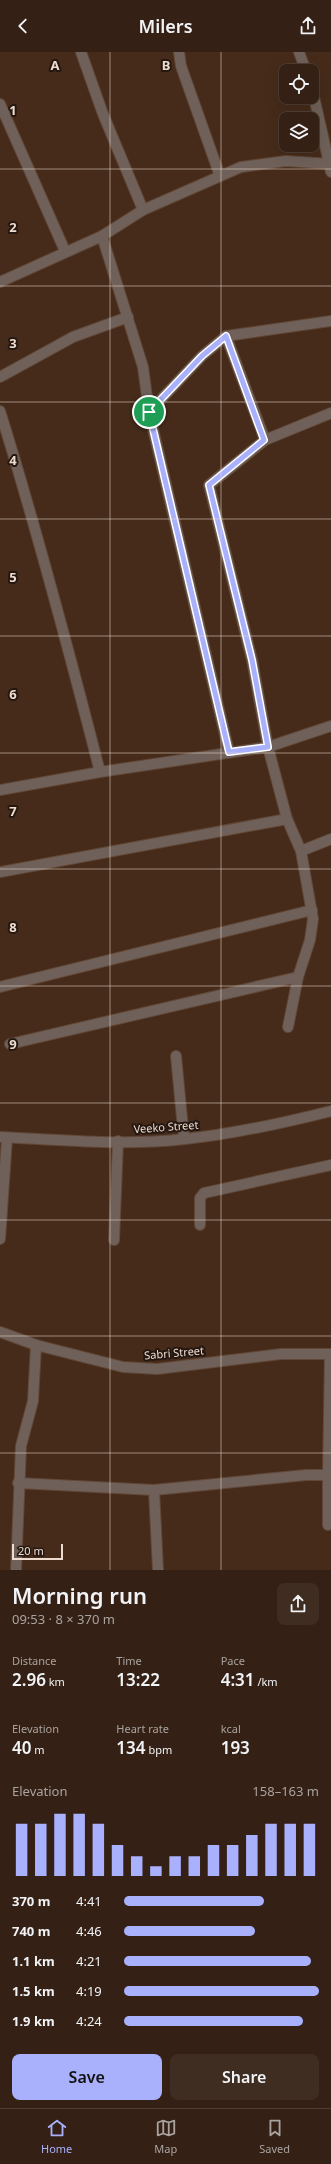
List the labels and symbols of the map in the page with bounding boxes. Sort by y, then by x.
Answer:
text: A [51,56,60,74]
text: B [162,56,170,74]
text: 1 [9,101,17,119]
text: 2 [9,218,17,236]
text: 3 [9,334,17,352]
pin [132,395,166,429]
text: 4 [9,451,17,469]
text: 5 [9,568,17,586]
text: 6 [9,685,17,703]
text: 7 [9,802,17,820]
text: 8 [9,918,17,936]
text: 9 [9,1035,17,1053]
street label: Veeko Street [133,1117,199,1136]
street label: Sabri Street [143,1342,204,1363]
scale bar [12,1542,63,1561]

